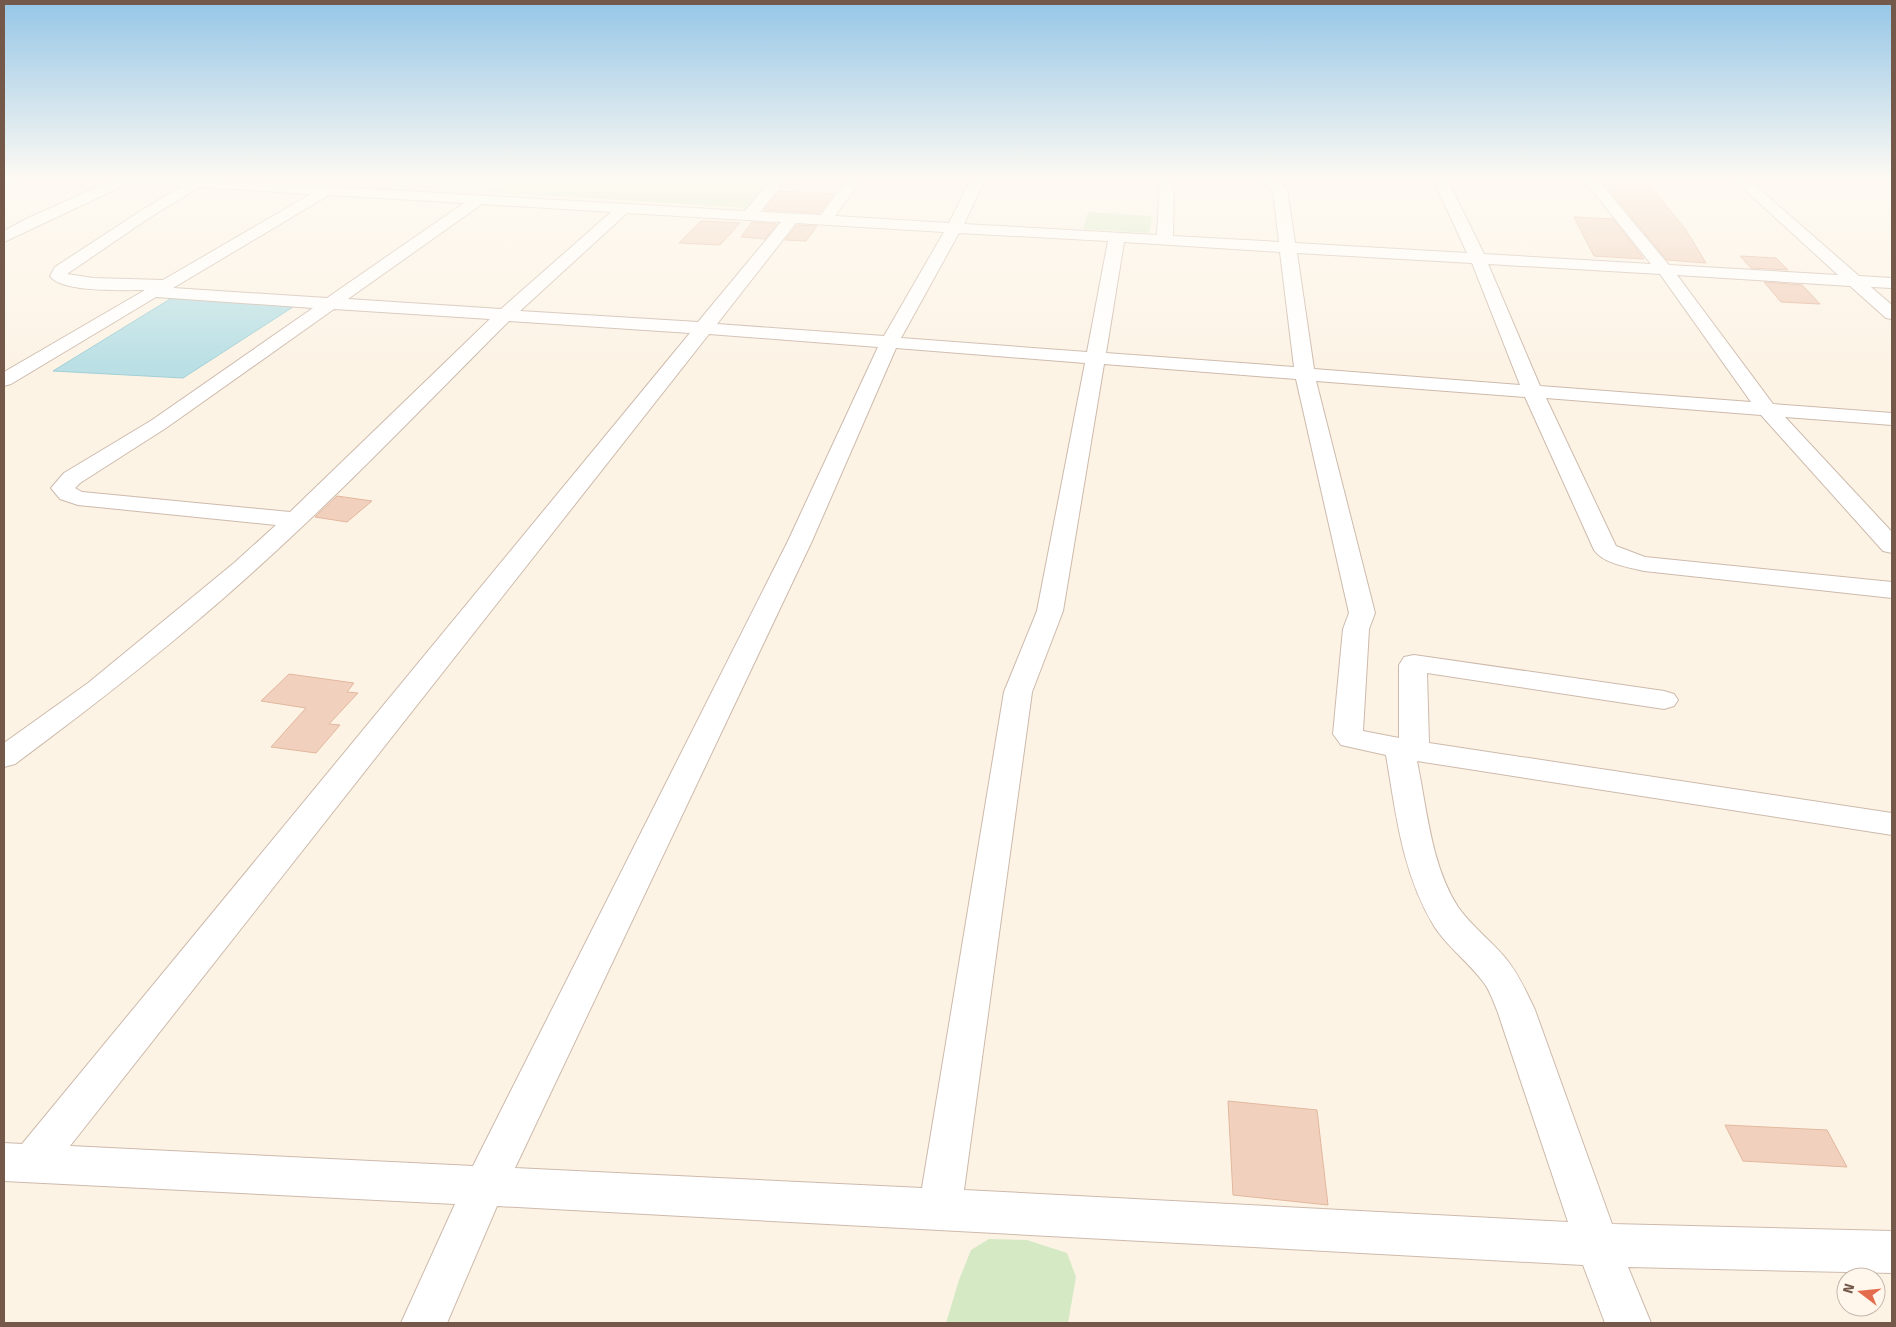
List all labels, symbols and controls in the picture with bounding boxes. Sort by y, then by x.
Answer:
north arrow [1836,1267,1886,1317]
text: N [1840,1282,1858,1295]

